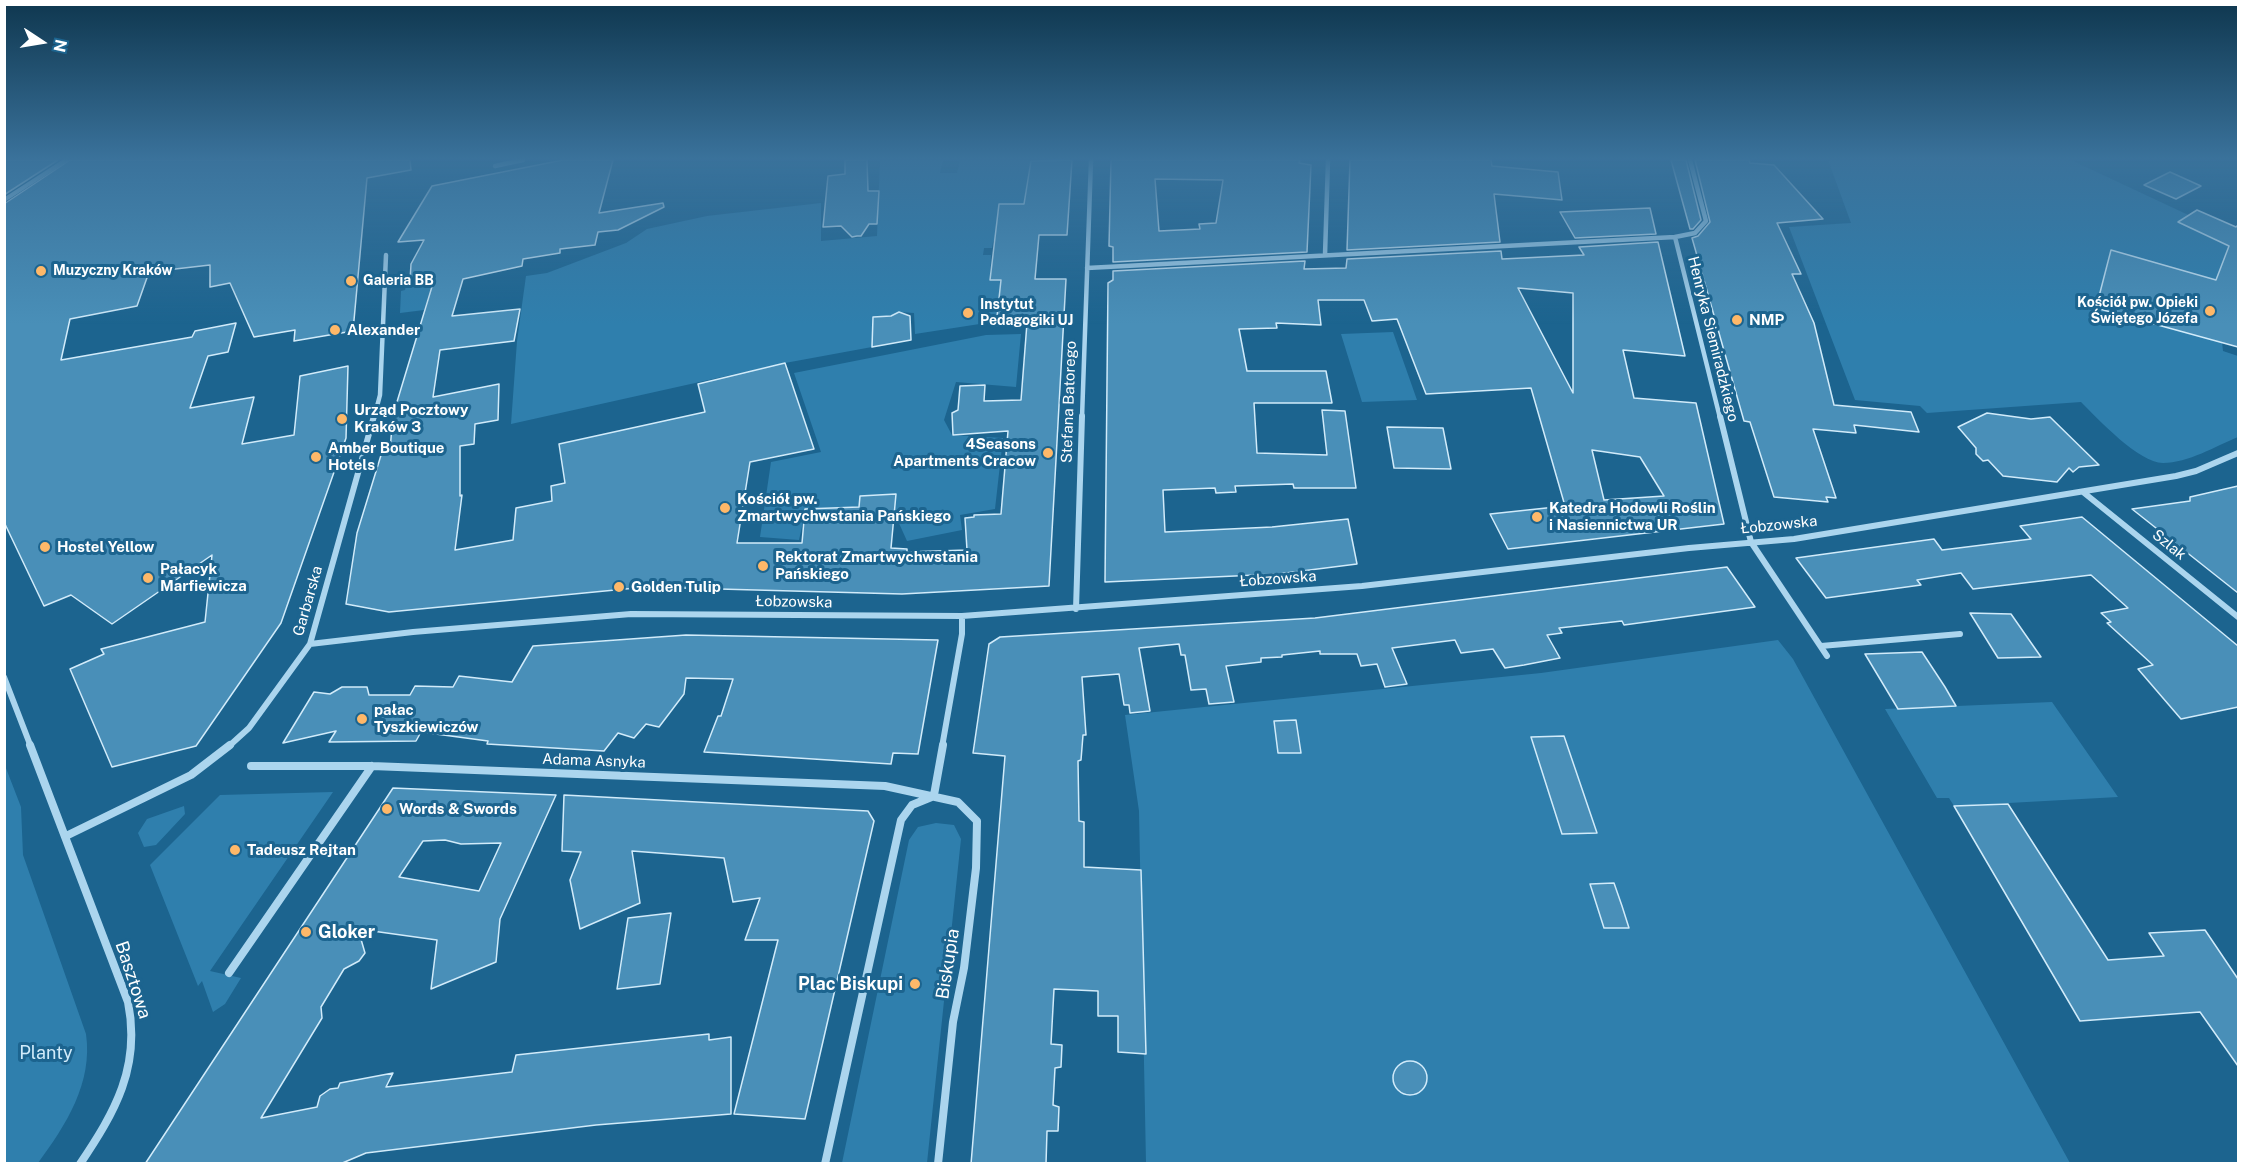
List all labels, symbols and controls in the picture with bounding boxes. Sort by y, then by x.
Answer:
north arrow [12,12,72,72]
text: N [50,38,71,54]
street label: Henryka Siemiradzkiego [1684,254,1742,424]
place label: Muzyczny Kraków [53,263,173,279]
marker: Muzyczny Kraków [34,264,48,278]
place label: Galeria BB [363,273,434,289]
marker: Galeria BB [344,274,358,288]
place label: Kościół pw. Opieki Świętego Józefa [2077,295,2198,328]
place label: Instytut Pedagogiki UJ [980,297,1073,330]
marker: Kościół pw. Opieki Świętego Józefa [2203,304,2217,318]
marker: Instytut Pedagogiki UJ [961,306,975,320]
place label: NMP [1749,311,1784,329]
marker: NMP [1730,313,1744,327]
place label: Alexander [347,321,420,339]
marker: Alexander [328,323,342,337]
street label: Stefana Batorego [1058,341,1080,463]
place label: Urząd Pocztowy Kraków 3 [354,401,468,436]
marker: Urząd Pocztowy Kraków 3 [335,412,349,426]
place label: 4Seasons Apartments Cracow [893,435,1036,470]
place label: Amber Boutique Hotels [328,439,444,474]
marker: 4Seasons Apartments Cracow [1041,446,1055,460]
marker: Amber Boutique Hotels [309,450,323,464]
place label: Kościół pw. Zmartwychwstania Pańskiego [737,490,951,525]
place label: Katedra Hodowli Roślin i Nasiennictwa UR [1549,499,1716,534]
marker: Kościół pw. Zmartwychwstania Pańskiego [718,501,732,515]
marker: Katedra Hodowli Roślin i Nasiennictwa UR [1530,510,1544,524]
street label: Łobzowska [1740,512,1818,538]
street label: Szlak [2148,526,2190,564]
place label: Hostel Yellow [57,538,154,556]
marker: Hostel Yellow [38,540,52,554]
place label: Rektorat Zmartwychwstania Pańskiego [775,548,978,583]
marker: Rektorat Zmartwychwstania Pańskiego [756,559,770,573]
place label: Pałacyk Marfiewicza [160,560,247,595]
street label: Garbarska [289,564,327,638]
street label: Łobzowska [1239,567,1317,591]
marker: Pałacyk Marfiewicza [141,571,155,585]
place label: Golden Tulip [631,578,721,596]
marker: Golden Tulip [612,580,626,594]
street label: Łobzowska [755,592,833,612]
place label: pałac Tyszkiewiczów [374,701,478,736]
marker: pałac Tyszkiewiczów [355,712,369,726]
street label: Adama Asnyka [542,750,646,772]
place label: Words & Swords [399,800,517,818]
marker: Words & Swords [380,802,394,816]
place label: Tadeusz Rejtan [247,841,356,859]
marker: Tadeusz Rejtan [228,843,242,857]
place label: Gloker [318,921,375,943]
marker: Gloker [299,925,313,939]
street label: Biskupia [932,927,964,1001]
street label: Basztowa [110,938,156,1022]
place label: Plac Biskupi [798,973,903,995]
marker: Plac Biskupi [908,977,922,991]
park label: Planty [19,1042,73,1064]

